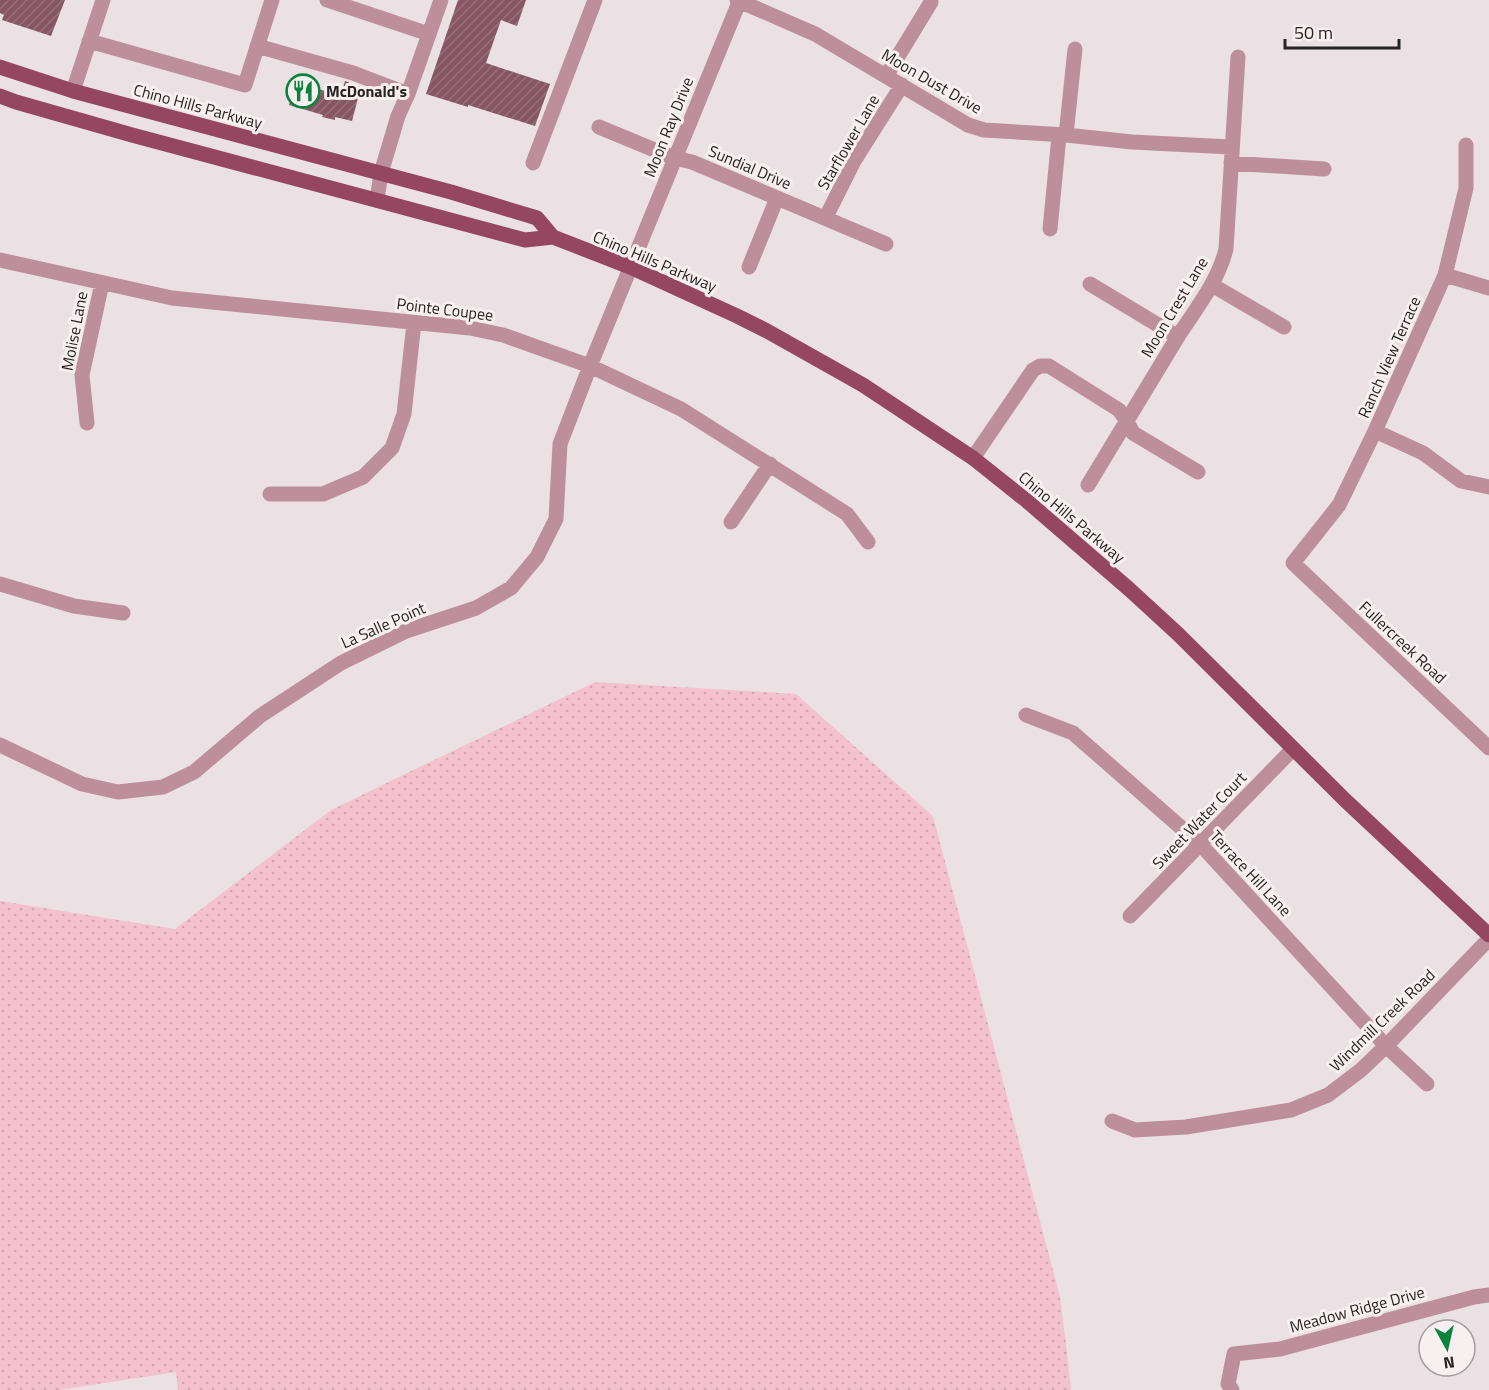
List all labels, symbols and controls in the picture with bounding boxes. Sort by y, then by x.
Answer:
scale bar [1285,12,1399,50]
text: 50 m [1294,19,1333,46]
street label: Moon Dust Drive [877,42,987,120]
restaurant icon: McDonald's [285,73,321,109]
street label: Moon Ray Drive [637,73,699,181]
street label: Chino Hills Parkway [131,77,265,135]
place label: McDonald's [326,79,407,103]
street label: Starflower Lane [811,90,885,194]
street label: Sundial Drive [705,139,795,195]
street label: Chino Hills Parkway [589,224,721,298]
street label: Moon Crest Lane [1135,252,1213,362]
street label: Molise Lane [55,289,93,373]
street label: Pointe Coupee [395,291,495,327]
street label: Ranch View Terrace [1351,292,1427,422]
street label: Chino Hills Parkway [1014,465,1131,569]
street label: La Salle Point [337,595,430,654]
street label: Fullercreek Road [1354,595,1452,689]
street label: Sweet Water Court [1146,766,1252,874]
street label: Terrace Hill Lane [1205,825,1297,921]
street label: Windmill Creek Road [1324,963,1440,1077]
street label: Meadow Ridge Drive [1287,1279,1427,1339]
north arrow [1417,1318,1477,1378]
text: N [1442,1350,1456,1376]

